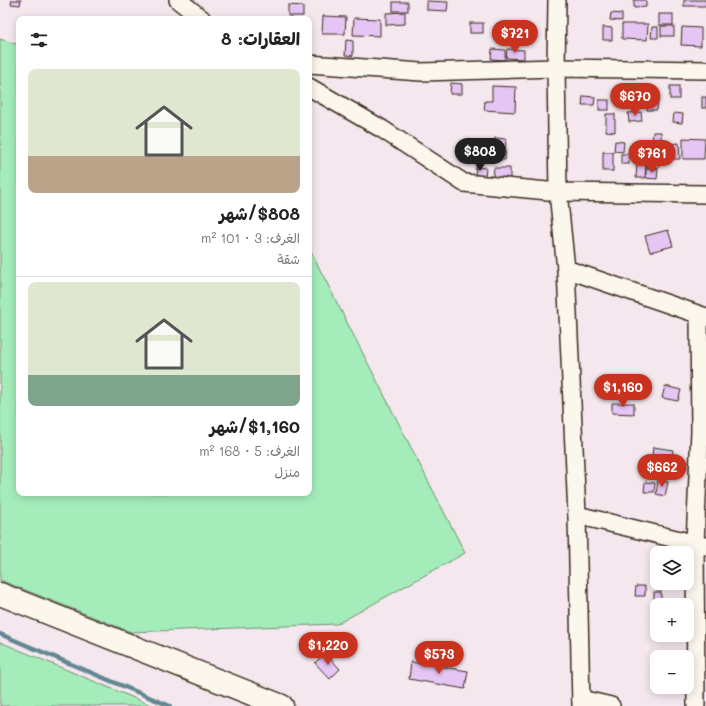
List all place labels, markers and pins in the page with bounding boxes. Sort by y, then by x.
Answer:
pin: $721 [491,20,539,54]
pin: $670 [611,83,659,117]
pin: $808 [456,138,504,172]
pin: $761 [628,140,676,174]
pin: $1,160 [590,374,656,408]
pin: $662 [638,454,686,488]
pin: $1,220 [295,632,361,666]
pin: $573 [415,641,463,675]

